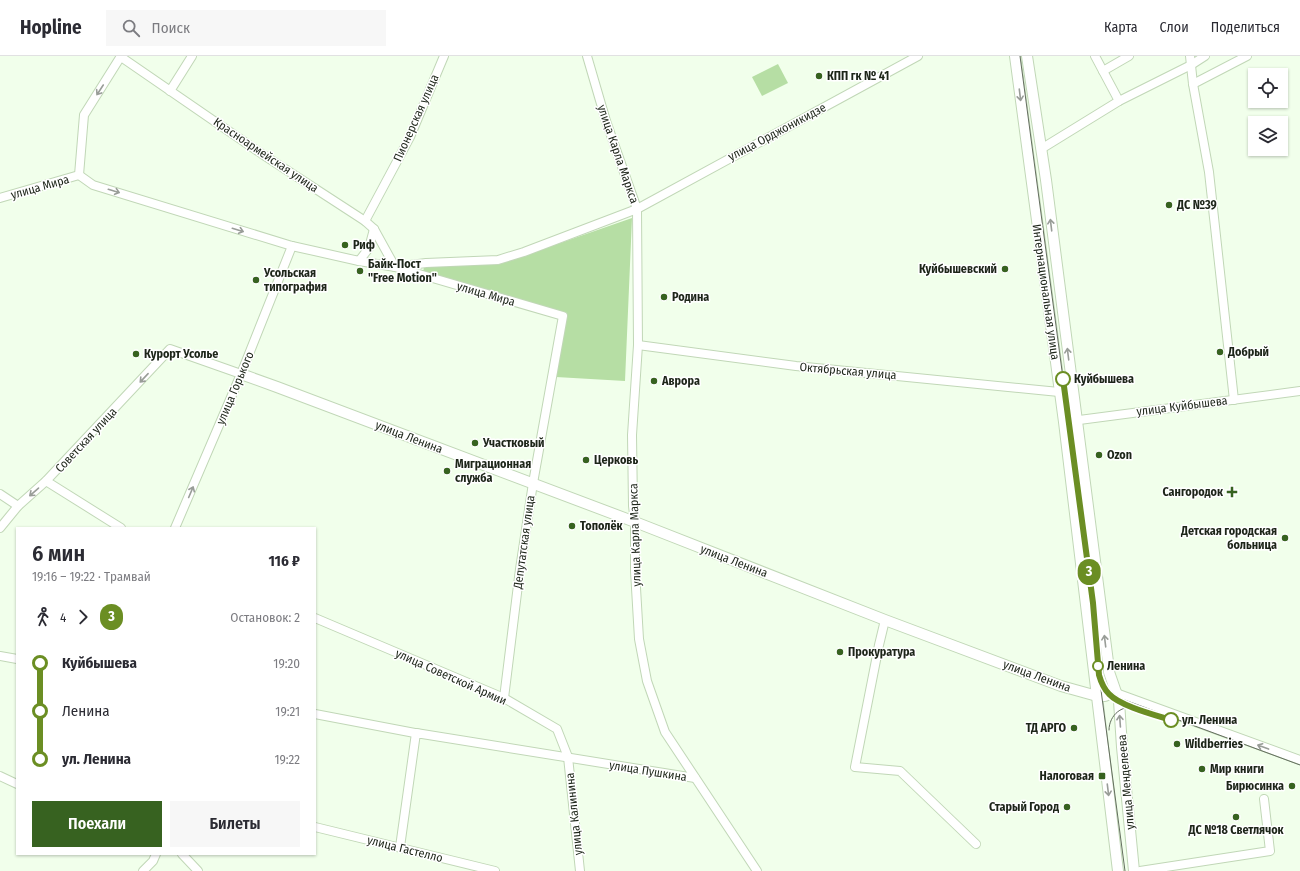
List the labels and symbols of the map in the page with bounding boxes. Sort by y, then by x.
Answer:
place label: КПП гк № 41 [827,69,889,83]
marker: КПП гк № 41 [814,71,824,81]
street label: Пионерская улица [390,72,442,164]
one-way arrow [96,84,104,95]
one-way arrow [1016,88,1024,101]
street label: улица Орджоникидзе [726,100,828,164]
street label: улица Карла Маркса [595,103,641,205]
street label: Красноармейская улица [211,115,321,195]
street label: улица Мира [9,172,71,202]
one-way arrow [107,188,120,195]
place label: ДС №39 [1176,198,1217,212]
marker: ДС №39 [1164,200,1174,210]
one-way arrow [1047,219,1055,232]
street label: Интернациональная улица [1030,223,1062,361]
one-way arrow [232,227,245,234]
place label: Риф [353,238,375,252]
marker: Риф [340,240,350,250]
place label: Байк-Пост "Free Motion" [368,257,437,285]
place label: Куйбышевский [919,262,997,276]
marker: Куйбышевский [1000,264,1010,274]
place label: Усольская типография [263,266,327,294]
marker: Байк-Пост "Free Motion" [355,266,365,276]
marker: Усольская типография [251,275,261,285]
street label: улица Мира [455,279,517,309]
place label: Родина [672,290,709,304]
marker: Родина [659,292,669,302]
place label: Добрый [1227,345,1269,359]
place label: Курорт Усолье [144,347,218,361]
one-way arrow [1064,347,1072,360]
marker: Добрый [1215,347,1225,357]
marker: Курорт Усолье [131,349,141,359]
street label: улица Горького [213,349,257,427]
street label: Октябрьская улица [799,360,897,382]
marker: Куйбышева [1055,371,1071,387]
place label: Куйбышева [1074,372,1134,386]
one-way arrow [139,373,148,383]
place label: Аврора [661,374,700,388]
marker: Аврора [649,376,659,386]
street label: улица Куйбышева [1136,393,1228,419]
street label: Советская улица [52,405,120,475]
street label: улица Ленина [373,418,445,456]
place label: Участковый [482,436,544,450]
marker: Участковый [470,438,480,448]
place label: Ozon [1107,448,1132,462]
marker: Ozon [1094,450,1104,460]
place label: Церковь [594,453,638,467]
marker: Церковь [581,455,591,465]
place label: Миграционная служба [455,457,531,485]
marker: Миграционная служба [442,466,452,476]
street label: улица Карла Маркса [626,483,644,587]
place label: Сангородок [1162,485,1224,499]
marker: Сангородок [1226,486,1238,498]
one-way arrow [29,487,39,496]
one-way arrow [187,487,195,499]
street label: Депутатская улица [510,494,538,591]
place label: Тополёк [580,519,624,533]
marker: Тополёк [567,521,577,531]
place label: Детская городская больница [1180,524,1277,552]
marker: Детская городская больница [1280,533,1290,543]
street label: улица Ленина [698,542,770,580]
line badge: 3 [1076,559,1102,585]
one-way arrow [1101,635,1109,648]
place label: Прокуратура [848,645,915,659]
street label: улица Советской Армии [393,646,509,708]
marker: Прокуратура [835,647,845,657]
street label: улица Ленина [1001,657,1073,695]
place label: Ленина [1107,659,1145,673]
marker: Ленина [1092,660,1104,672]
marker: ул. Ленина [1163,712,1179,728]
place label: ул. Ленина [1181,713,1237,727]
one-way arrow [1117,715,1124,728]
place label: ТД АРГО [1026,721,1066,735]
marker: ТД АРГО [1069,723,1079,733]
street label: улица Менделеева [1115,734,1137,830]
place label: Wildberries [1185,737,1244,751]
marker: Wildberries [1172,739,1182,749]
one-way arrow [1257,743,1270,750]
street label: улица Пушкина [608,758,688,784]
place label: Мир книги [1210,762,1264,776]
marker: Мир книги [1197,764,1207,774]
place label: Налоговая [1039,769,1094,783]
marker: Налоговая [1097,771,1107,781]
street label: улица Калинина [563,772,585,856]
place label: Бирюсинка [1226,779,1284,793]
marker: Бирюсинка [1287,781,1297,791]
one-way arrow [1105,783,1112,796]
place label: Старый Город [989,800,1059,814]
marker: Старый Город [1062,802,1072,812]
marker: ДС №18 Светлячок [1231,812,1241,822]
place label: ДС №18 Светлячок [1187,823,1285,837]
street label: улица Гастелло [366,833,444,865]

